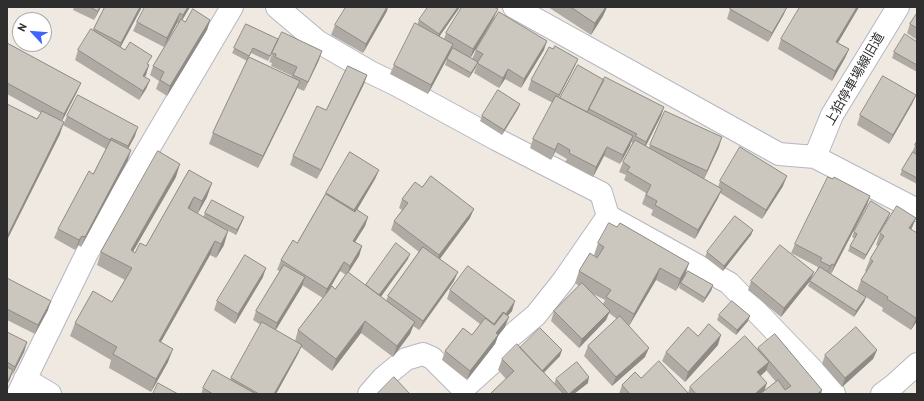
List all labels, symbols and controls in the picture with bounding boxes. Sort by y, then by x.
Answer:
north arrow [12,12,52,52]
text: N [14,21,30,34]
street label: 上狛停車場線旧道 [822,30,888,128]

